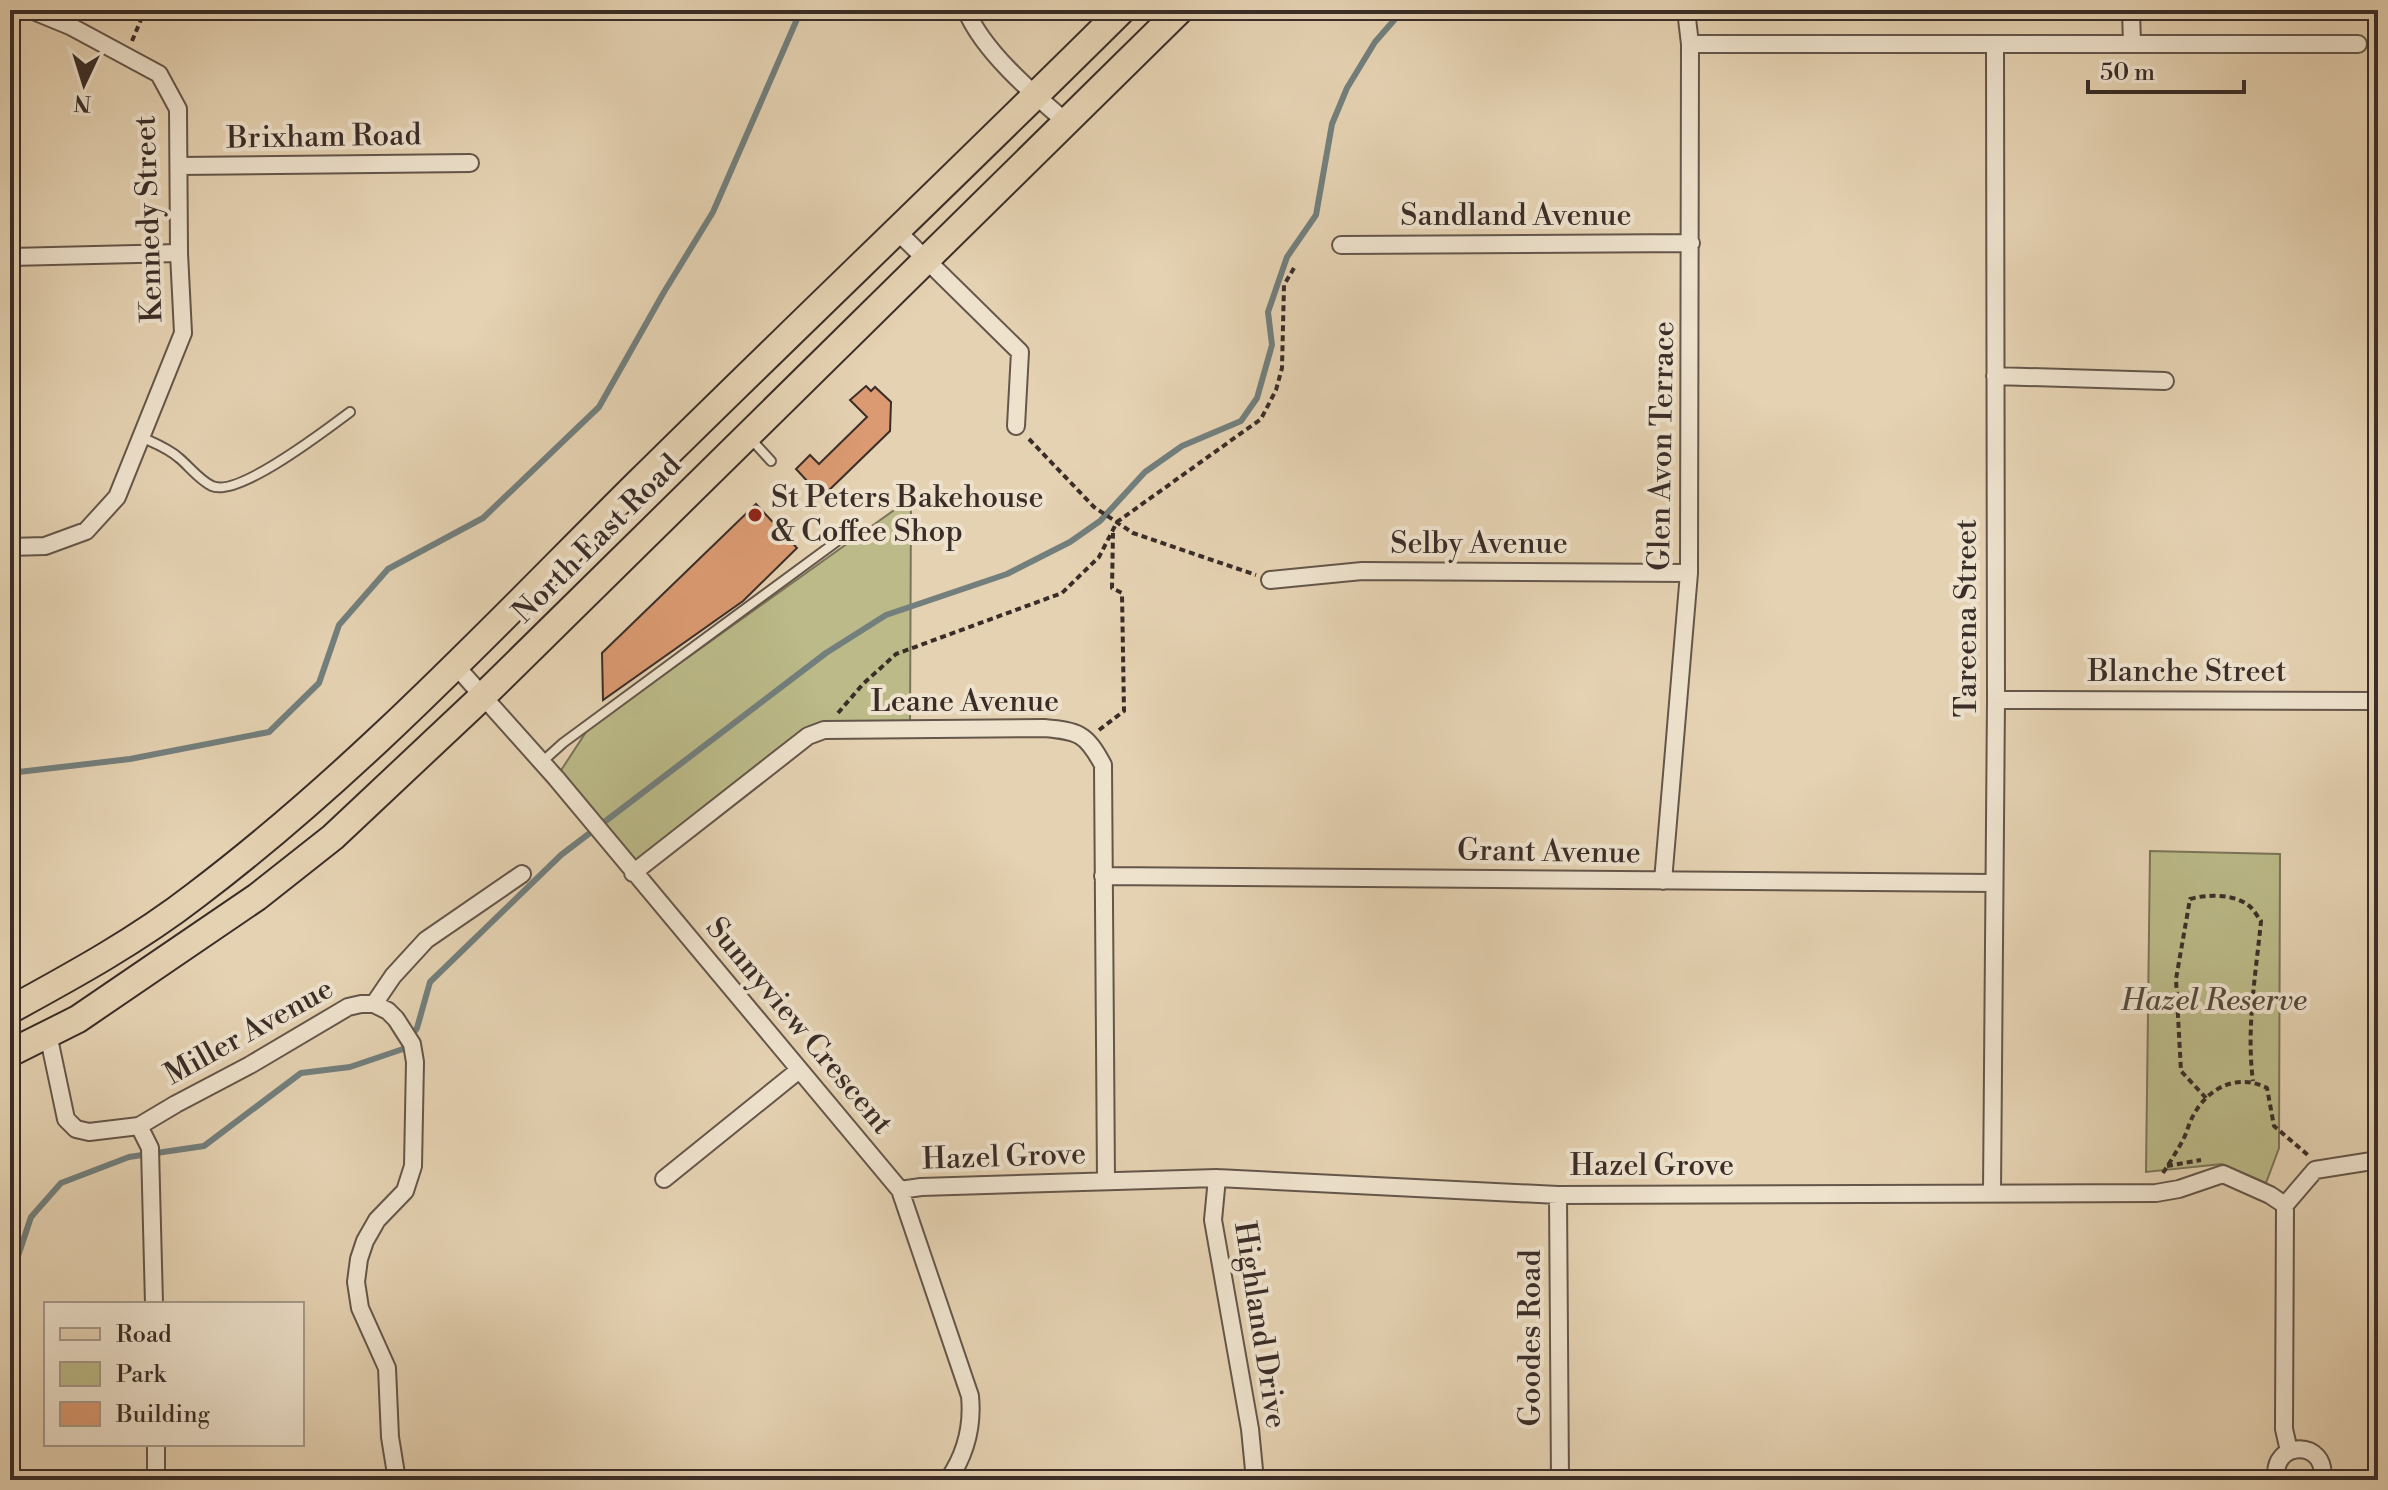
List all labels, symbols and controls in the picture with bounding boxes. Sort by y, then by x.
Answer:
north arrow [44,44,124,124]
scale bar [2088,44,2244,94]
text: 50 m [2100,58,2155,88]
text: N [72,88,92,117]
street label: Kennedy Street [126,114,172,323]
street label: Brixham Road [225,116,422,158]
street label: Sandland Avenue [1400,197,1632,235]
street label: Glen Avon Terrace [1641,321,1683,571]
street label: North East Road [505,447,689,631]
place label: St Peters Bakehouse & Coffee Shop [771,479,1044,551]
marker: St Peters Bakehouse & Coffee Shop [746,506,764,524]
street label: Tareena Street [1948,518,1986,717]
street label: Selby Avenue [1390,525,1568,563]
street label: Blanche Street [2087,653,2287,691]
street label: Leane Avenue [871,683,1059,721]
street label: Grant Avenue [1457,831,1641,873]
street label: Sunnyview Crescent [697,910,901,1143]
street label: Miller Avenue [158,970,340,1094]
park label: Hazel Reserve [2120,982,2307,1020]
street label: Hazel Grove [921,1135,1087,1179]
street label: Hazel Grove [1570,1147,1734,1185]
street label: Highland Drive [1225,1219,1295,1431]
street label: Goodes Road [1512,1250,1550,1426]
legend [44,1302,304,1446]
text: Road [116,1320,172,1350]
text: Park [116,1360,167,1390]
text: Building [115,1400,210,1430]

